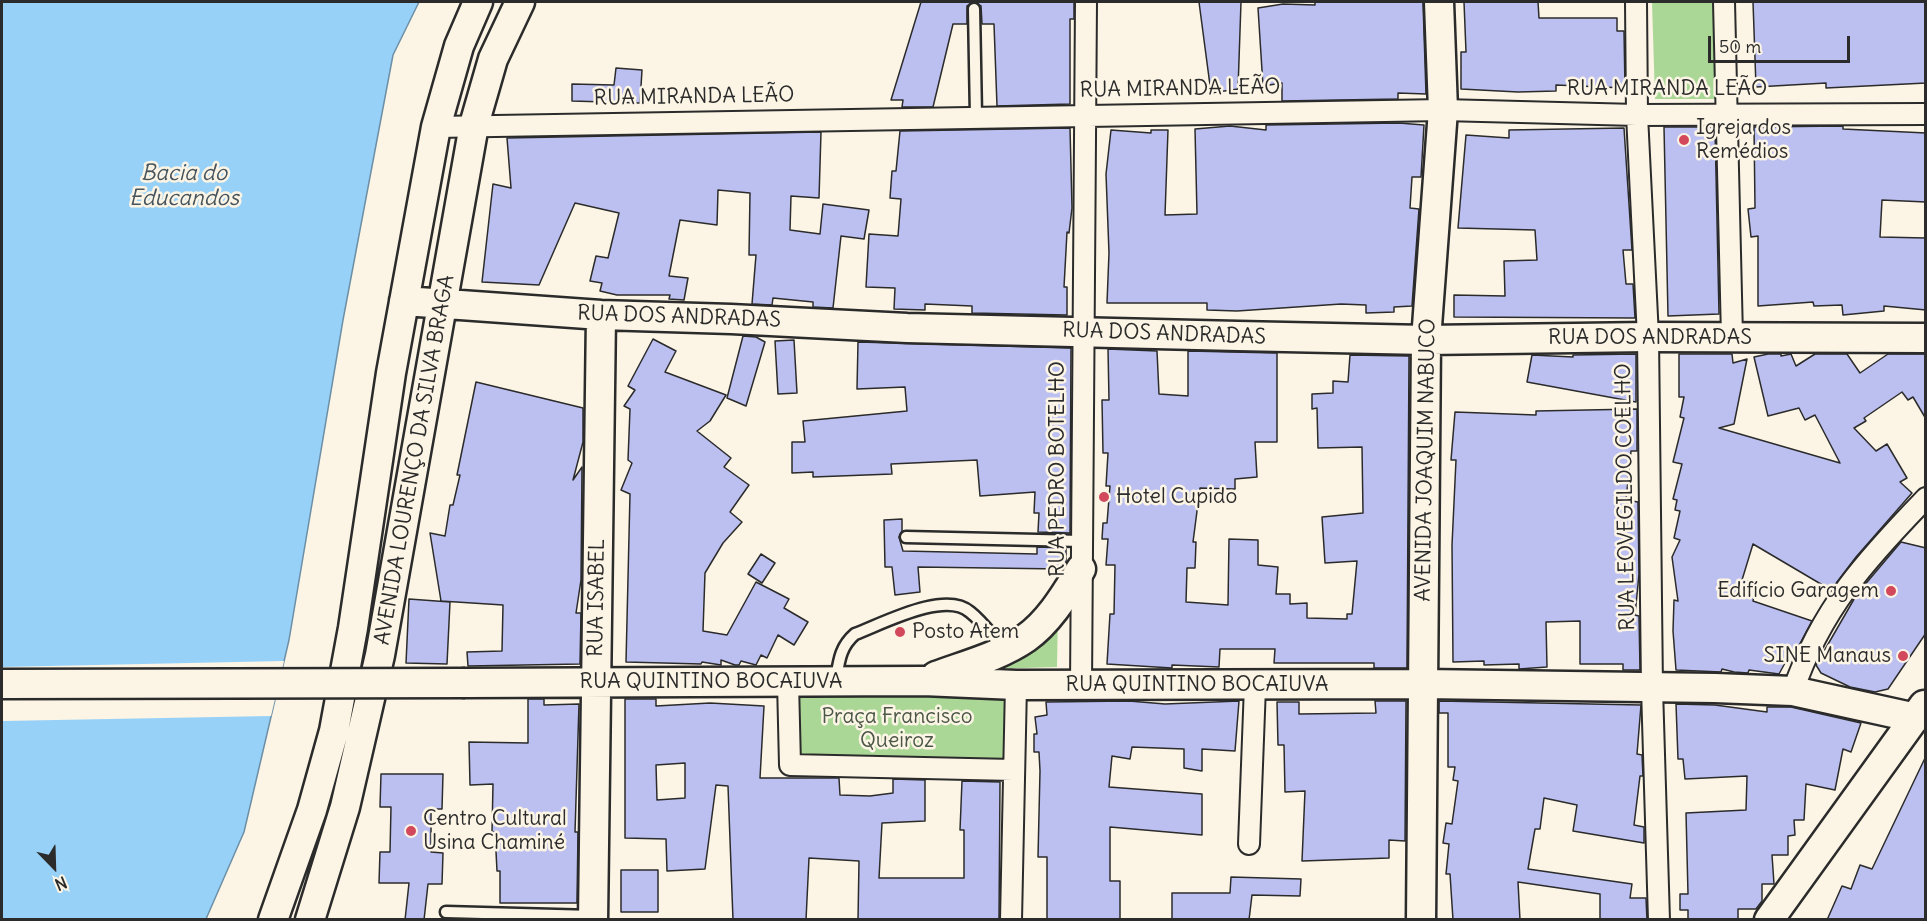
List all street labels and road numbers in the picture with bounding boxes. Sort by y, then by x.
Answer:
street label: RUA MIRANDA LEÃO [1079,75,1281,103]
street label: RUA MIRANDA LEÃO [1567,76,1767,102]
street label: RUA MIRANDA LEÃO [593,83,795,111]
street label: AVENIDA LOURENÇO DA SILVA BRAGA [370,273,460,647]
street label: RUA DOS ANDRADAS [577,301,781,333]
street label: RUA DOS ANDRADAS [1062,318,1266,350]
street label: AVENIDA JOAQUIM NABUCO [1411,318,1441,602]
street label: RUA DOS ANDRADAS [1548,325,1752,351]
street label: RUA PEDRO BOTELHO [1045,361,1071,577]
street label: RUA LEOVEGILDO COELHO [1611,363,1641,631]
street label: RUA ISABEL [583,539,611,657]
street label: RUA QUINTINO BOCAIUVA [580,669,842,695]
street label: RUA QUINTINO BOCAIUVA [1066,672,1328,698]

